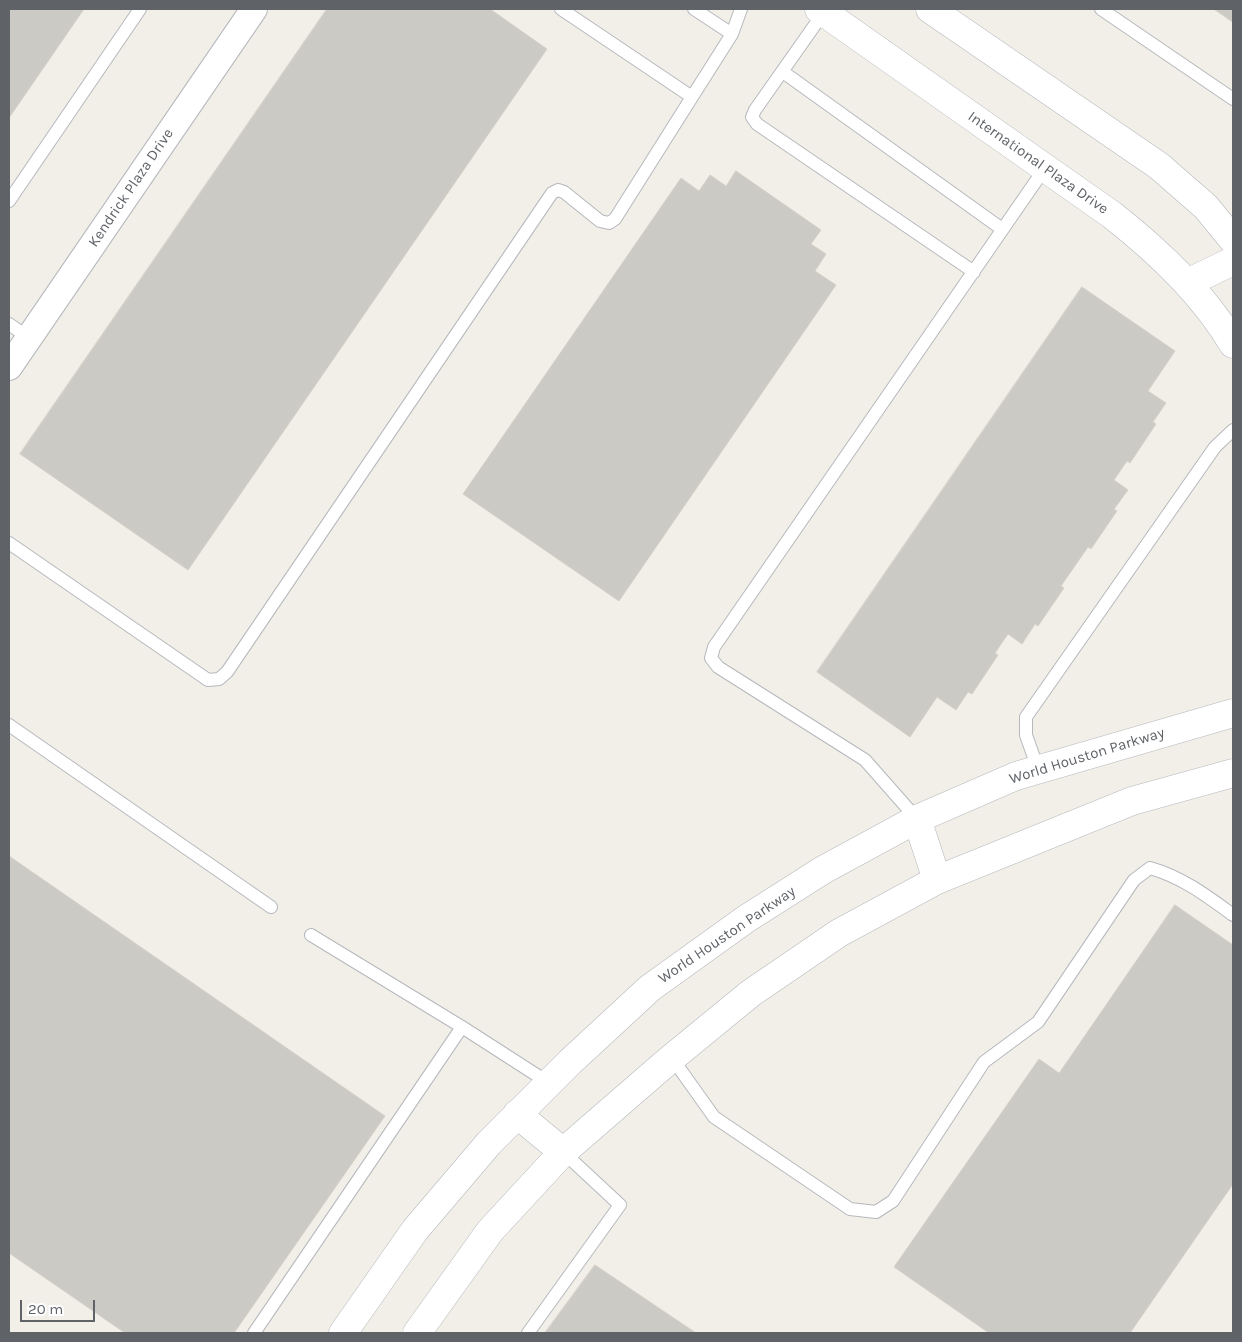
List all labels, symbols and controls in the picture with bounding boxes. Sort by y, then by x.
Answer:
street label: International Plaza Drive [964,108,1112,218]
street label: Kendrick Plaza Drive [85,125,177,251]
street label: World Houston Parkway [1007,724,1167,788]
street label: World Houston Parkway [655,882,799,988]
scale bar [22,1290,98,1322]
text: 20 m [28,1300,63,1318]

